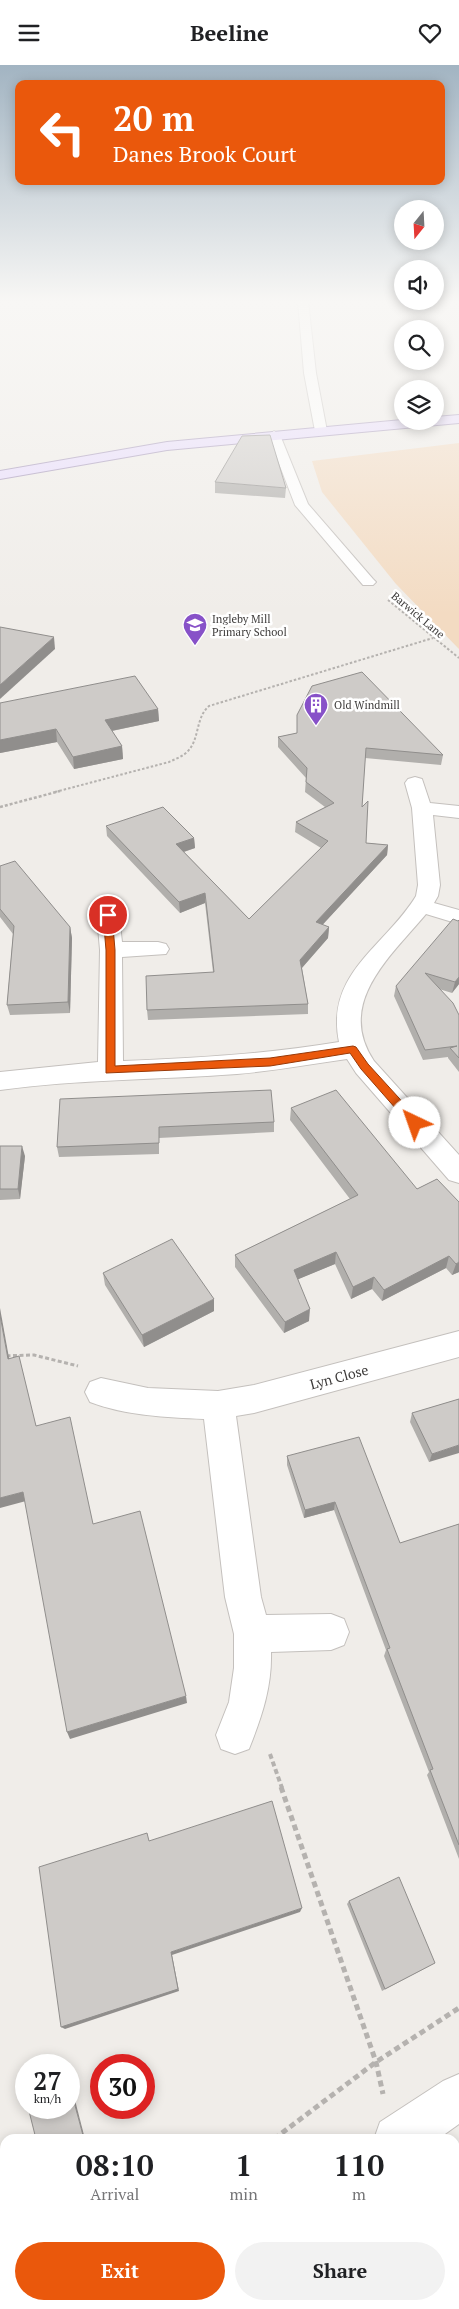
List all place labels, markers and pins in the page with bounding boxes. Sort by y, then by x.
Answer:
school or university icon: Ingleby Mill Primary School [182,612,208,646]
place label: Ingleby Mill Primary School [212,612,287,639]
building icon: Old Windmill [303,692,329,726]
place label: Old Windmill [334,698,400,712]
pin [87,894,129,936]

